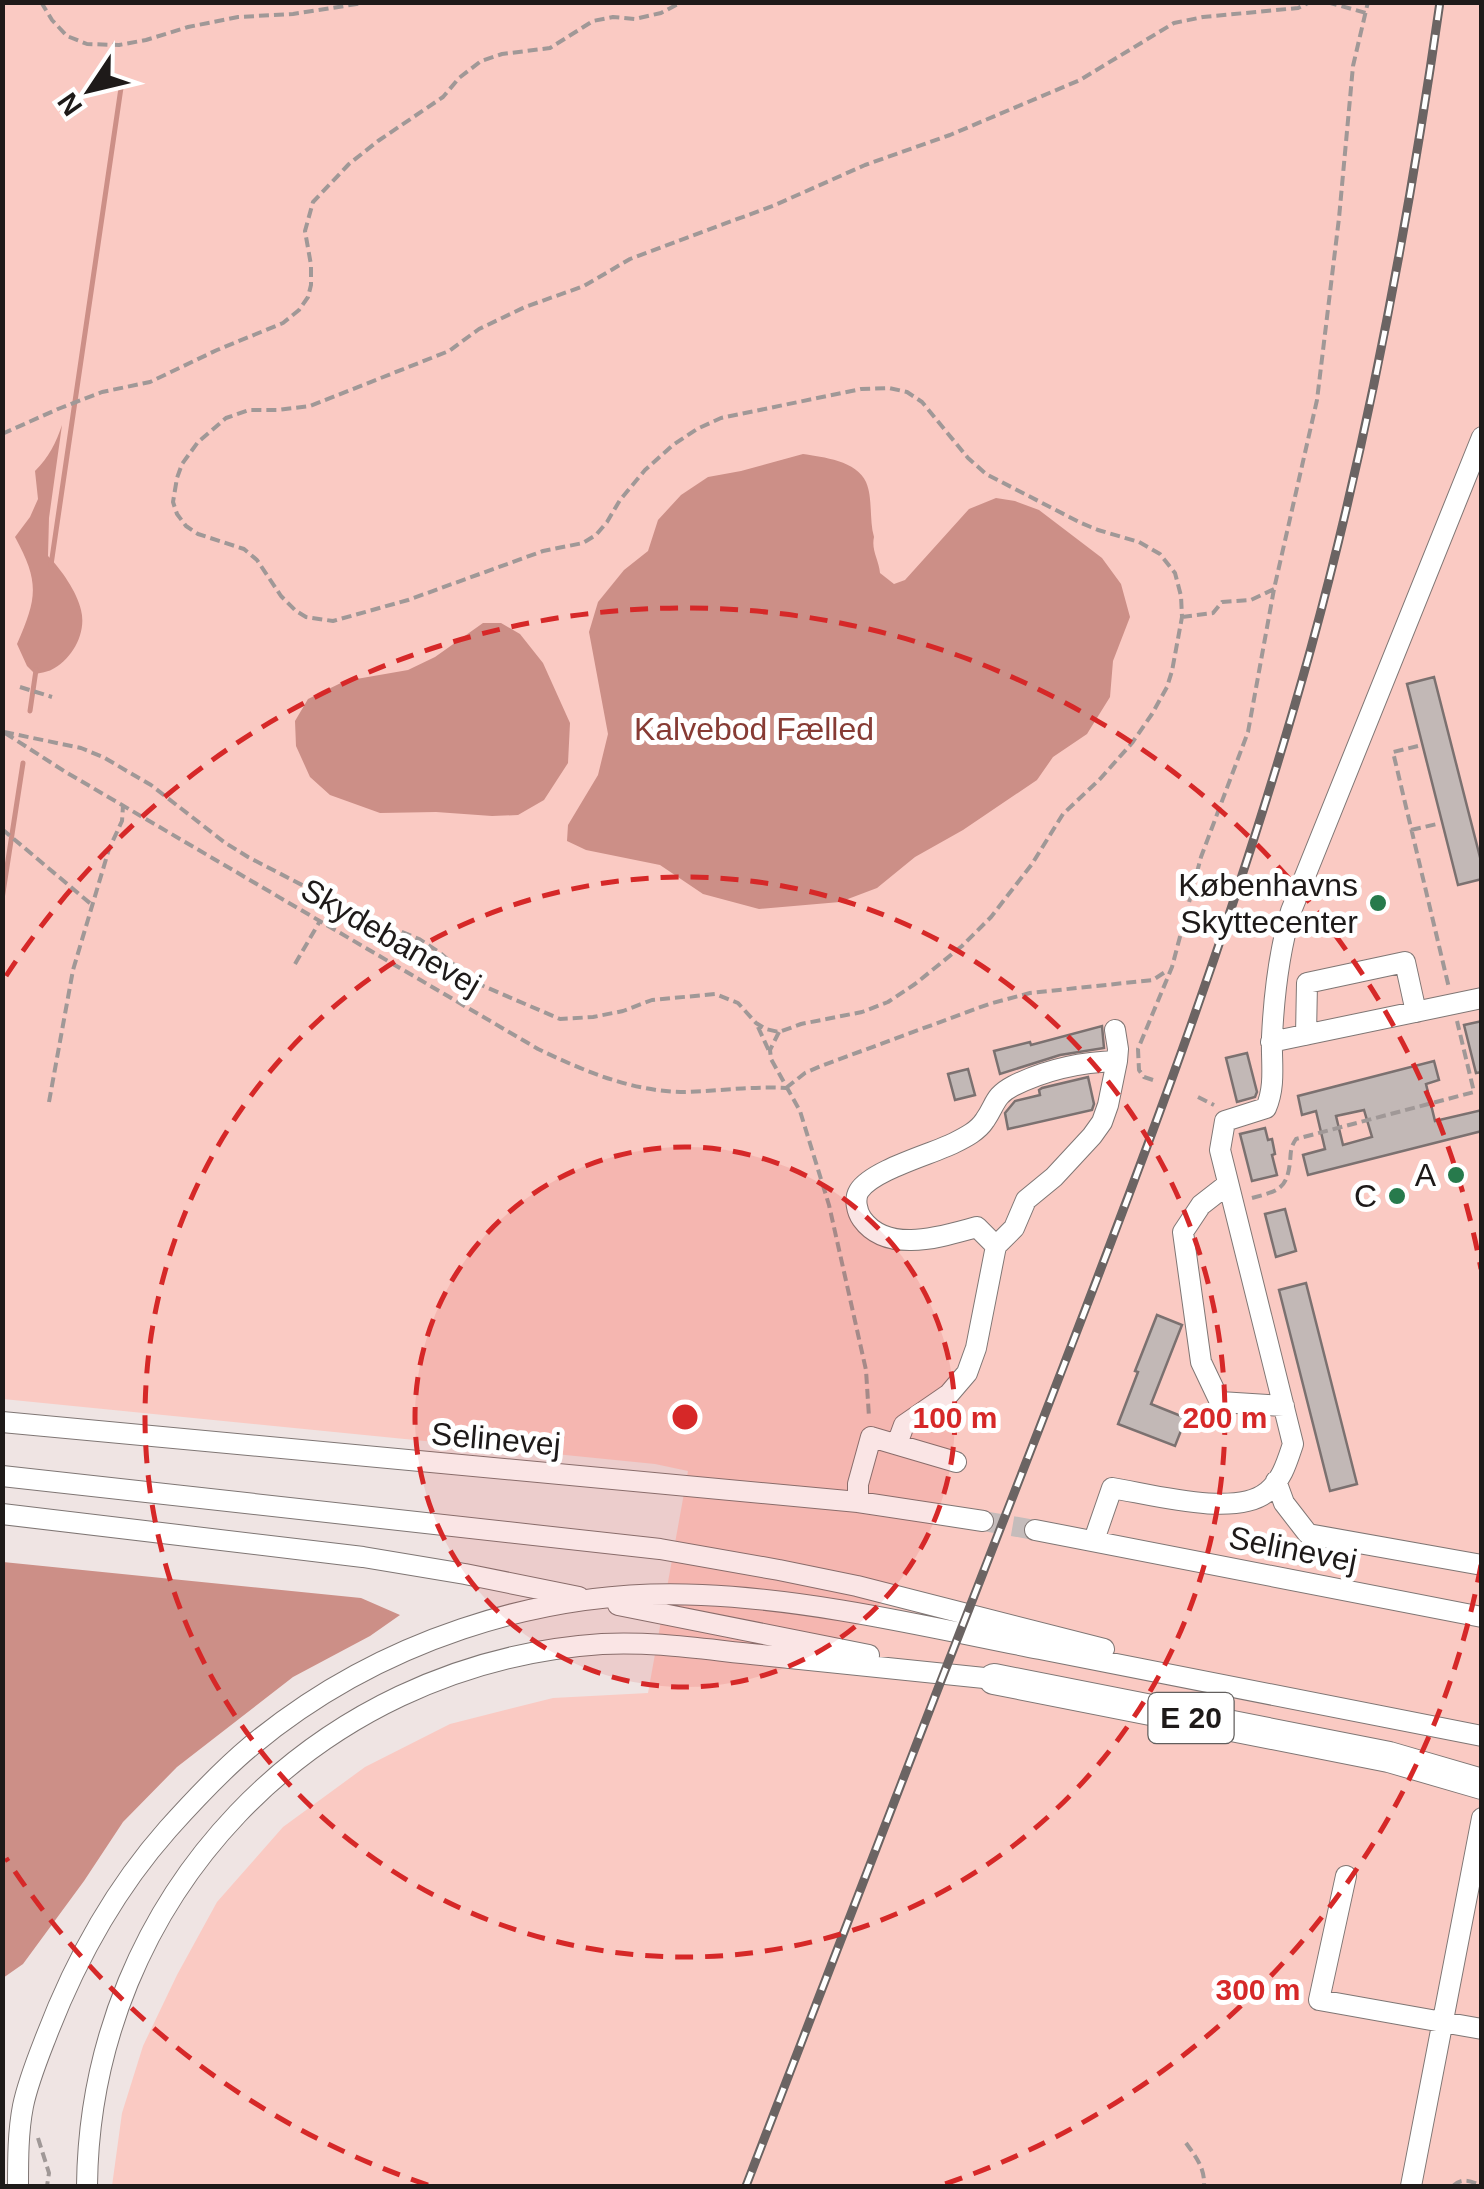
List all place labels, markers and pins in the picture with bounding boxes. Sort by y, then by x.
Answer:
place label: Københavns Skyttecenter [1178,867,1358,940]
marker: Københavns Skyttecenter [1367,892,1389,914]
place label: A [1415,1157,1437,1193]
marker: A [1445,1164,1467,1186]
place label: C [1354,1178,1377,1214]
marker: C [1386,1185,1408,1207]
centre of rings [667,1399,703,1435]

